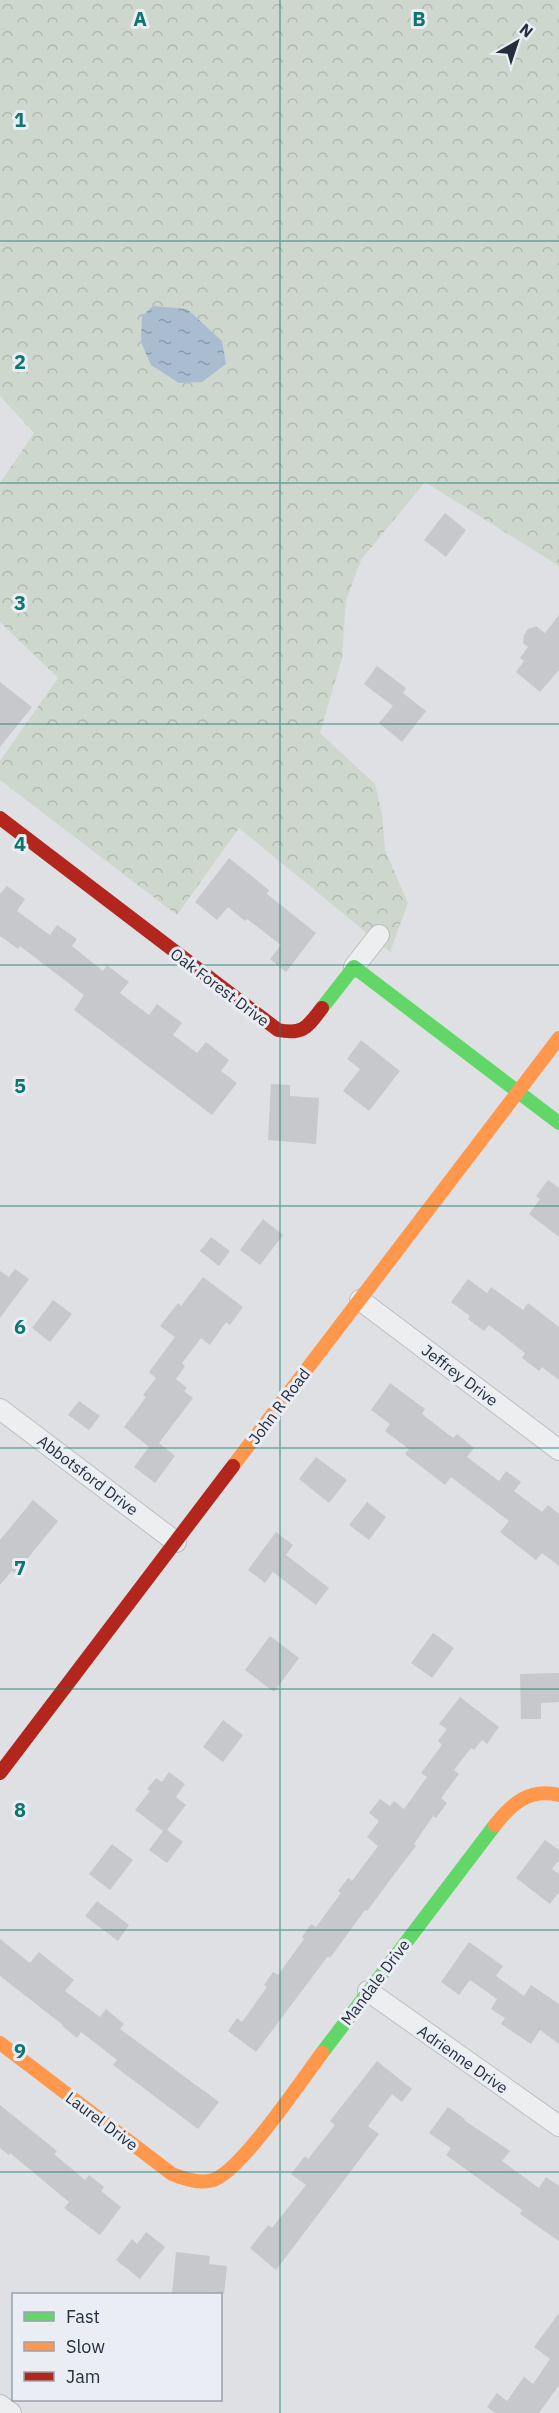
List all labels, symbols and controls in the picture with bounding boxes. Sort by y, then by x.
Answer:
text: A [133,5,147,32]
text: B [412,5,426,32]
north arrow [487,12,547,72]
text: N [516,19,537,42]
text: 1 [14,106,26,133]
text: 2 [14,348,26,375]
text: 3 [14,589,26,616]
text: 4 [14,830,26,857]
street label: Oak Forest Drive [167,943,273,1031]
text: 5 [14,1072,26,1099]
text: 6 [14,1313,26,1340]
street label: Jeffrey Drive [418,1340,502,1410]
street label: John R Road [244,1364,314,1448]
street label: Abbotsford Drive [34,1431,143,1520]
text: 7 [14,1554,26,1581]
text: 8 [14,1796,26,1823]
street label: Mandale Drive [336,1935,414,2029]
street label: Adrienne Drive [414,2020,512,2098]
text: 9 [14,2037,26,2064]
street label: Laurel Drive [62,2087,142,2155]
legend [12,2293,222,2401]
text: Fast [66,2305,100,2328]
text: Slow [66,2335,105,2358]
text: Jam [66,2365,101,2388]

